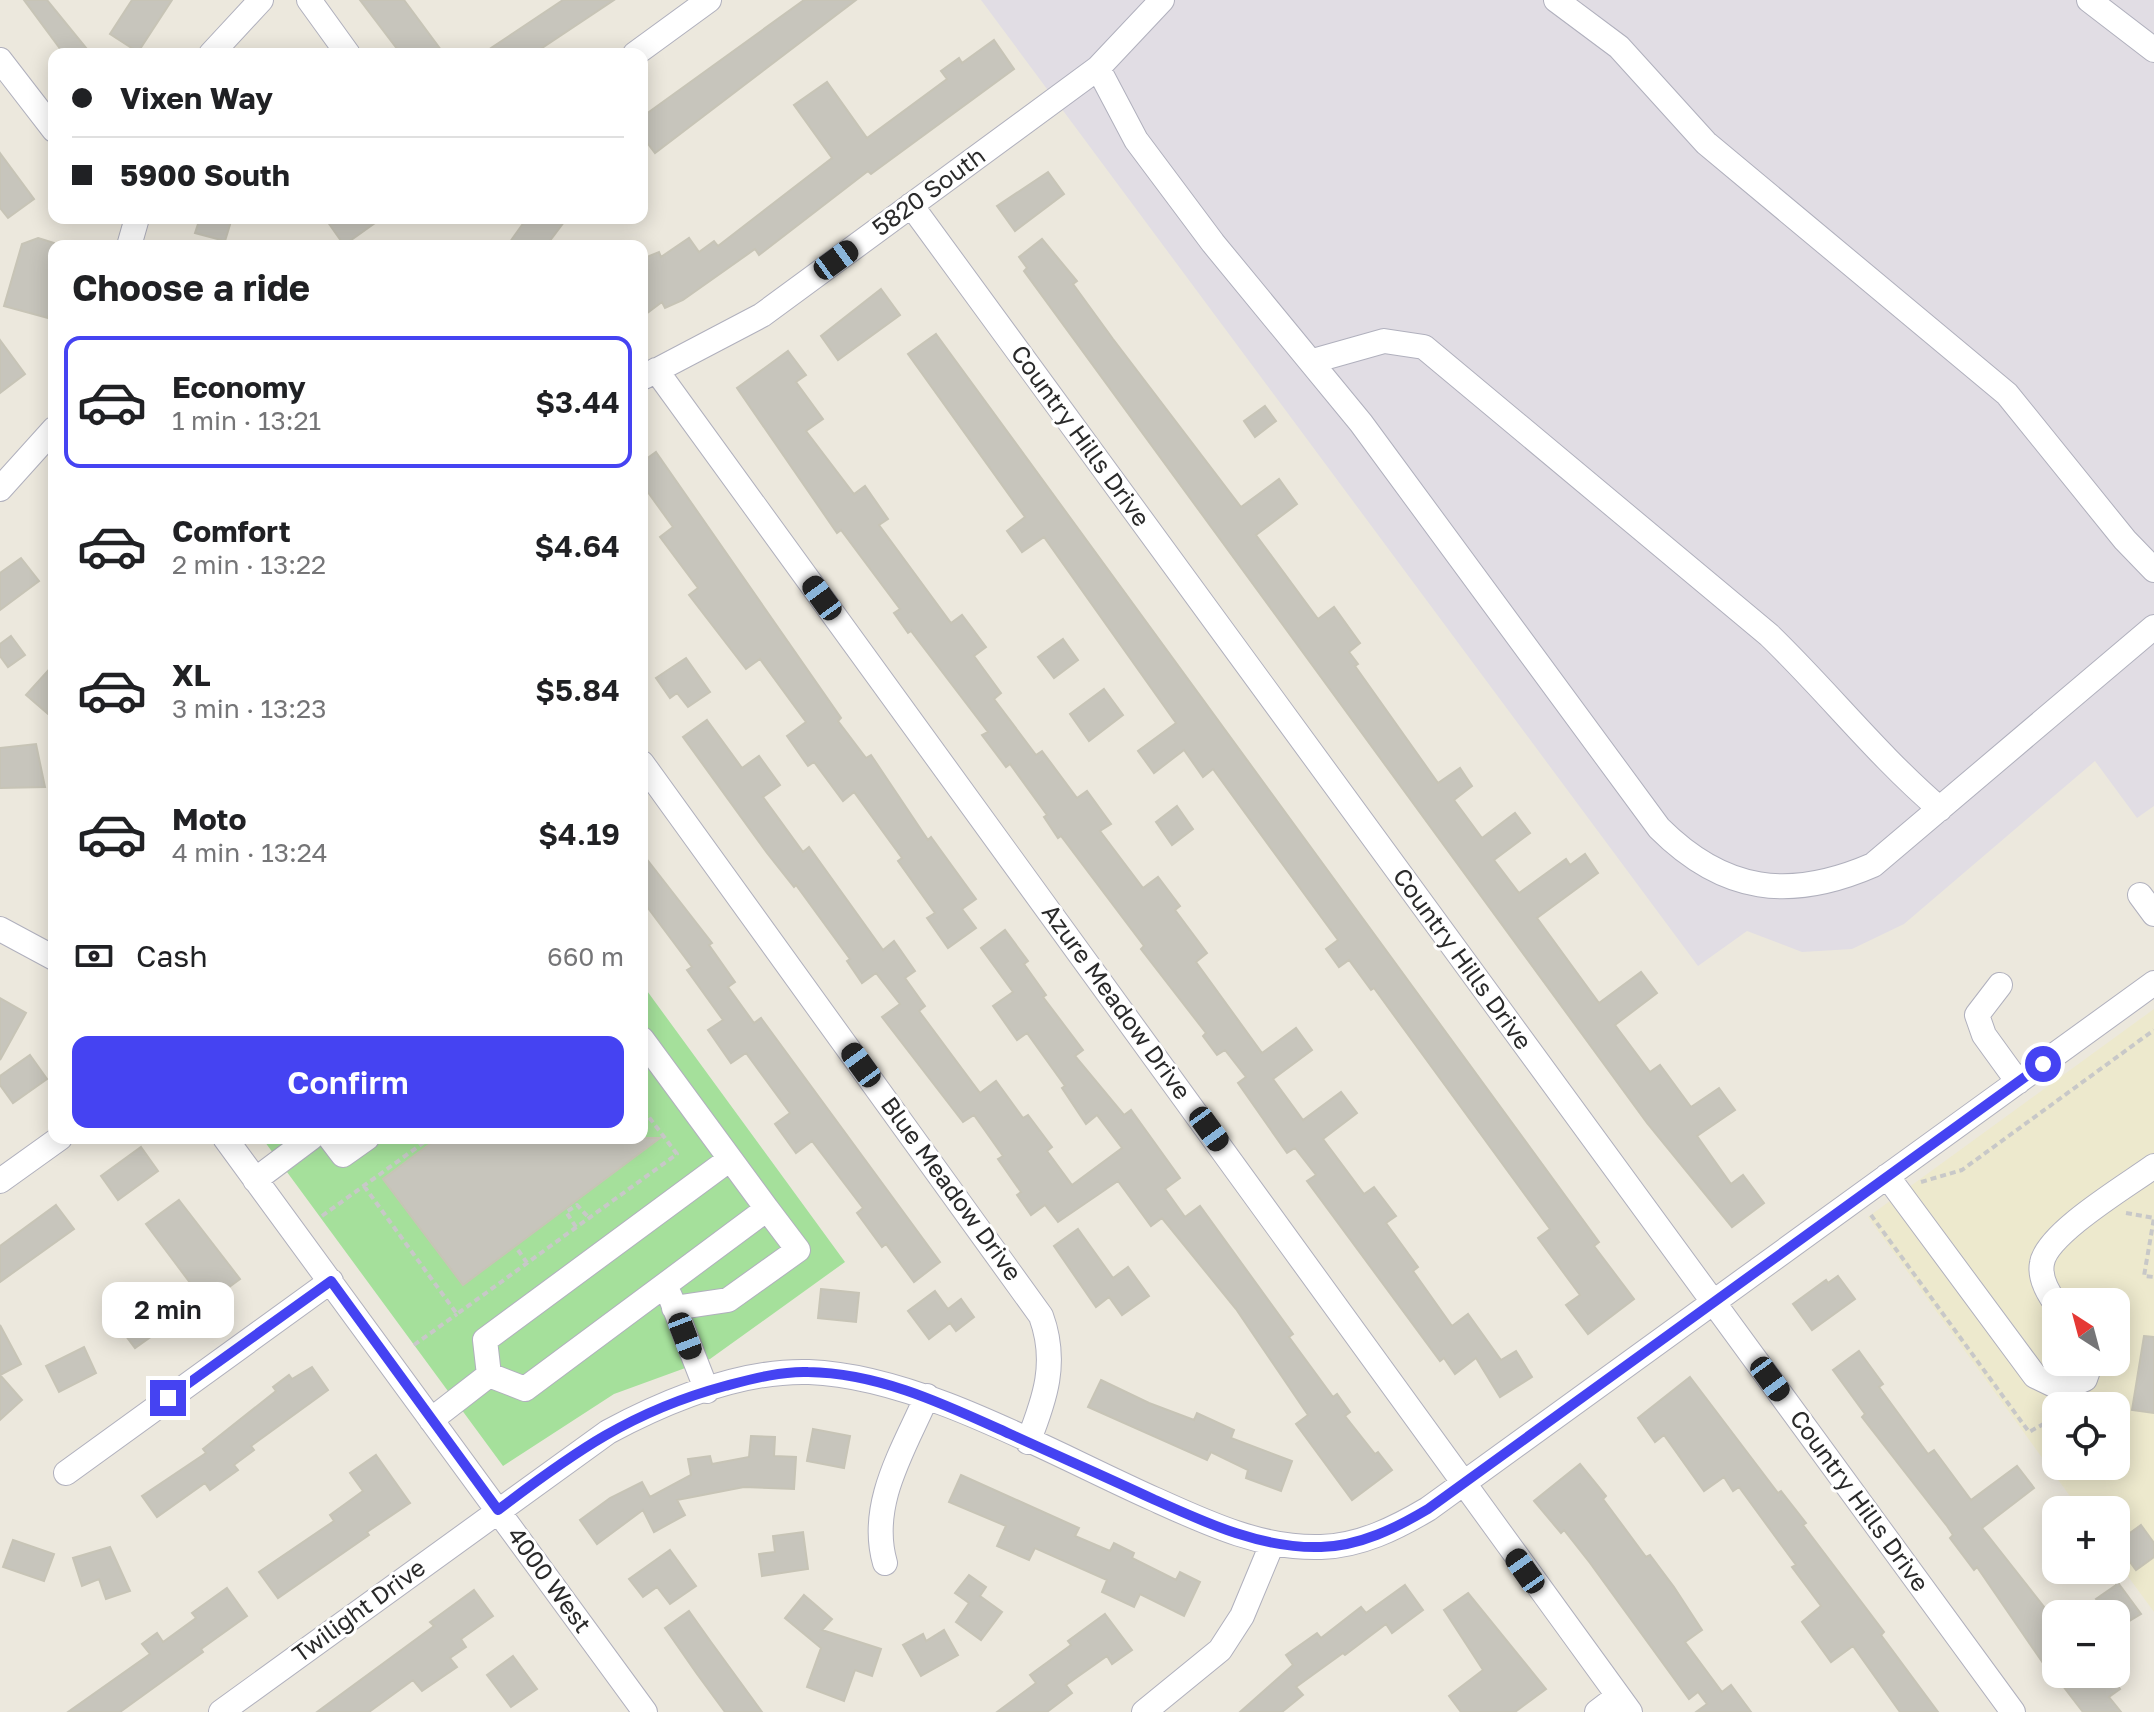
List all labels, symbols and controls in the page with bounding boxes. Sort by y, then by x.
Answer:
text: Vixen Way [120,80,273,116]
street label: 5820 South [866,140,990,241]
text: 5900 South [120,157,290,193]
car [810,236,862,284]
text: Choose a ride [72,266,310,309]
street label: Country Hills Drive [1006,339,1157,531]
icon: car [76,366,148,438]
text: Economy [172,369,306,405]
text: $3.44 [535,384,620,420]
text: 1 min · 13:21 [172,405,321,436]
icon: car [76,510,148,582]
text: Comfort [172,513,291,549]
text: $4.64 [535,528,620,564]
text: 2 min · 13:22 [172,549,326,580]
car [798,572,846,624]
icon: car [76,654,148,726]
text: XL [172,657,211,693]
text: $5.84 [535,672,620,708]
text: 3 min · 13:23 [172,693,326,724]
icon: car [76,798,148,870]
text: Moto [172,801,247,837]
text: $4.19 [538,816,620,852]
text: 4 min · 13:24 [172,837,328,868]
street label: Country Hills Drive [1388,862,1539,1054]
street label: Azure Meadow Drive [1037,898,1198,1104]
icon: cash [72,934,116,978]
text: Cash [136,938,208,974]
text: 660 m [547,941,624,972]
button: Confirm [72,1036,624,1128]
car [837,1039,885,1091]
route start [2025,1046,2061,1082]
street label: Blue Meadow Drive [876,1091,1029,1286]
car [1185,1103,1233,1155]
callout: 2 min [102,1282,234,1338]
north arrow [2042,1288,2130,1376]
map controls [2042,1288,2130,1688]
text: 2 min [134,1294,202,1325]
car [665,1309,705,1363]
car [1746,1353,1794,1405]
route end [150,1380,186,1416]
button: locate [2042,1392,2130,1480]
street label: Country Hills Drive [1785,1404,1936,1596]
button: + [2042,1496,2130,1584]
street label: 4000 West [502,1521,598,1638]
car [1501,1544,1549,1598]
street label: Twilight Drive [286,1552,430,1668]
button: − [2042,1600,2130,1688]

